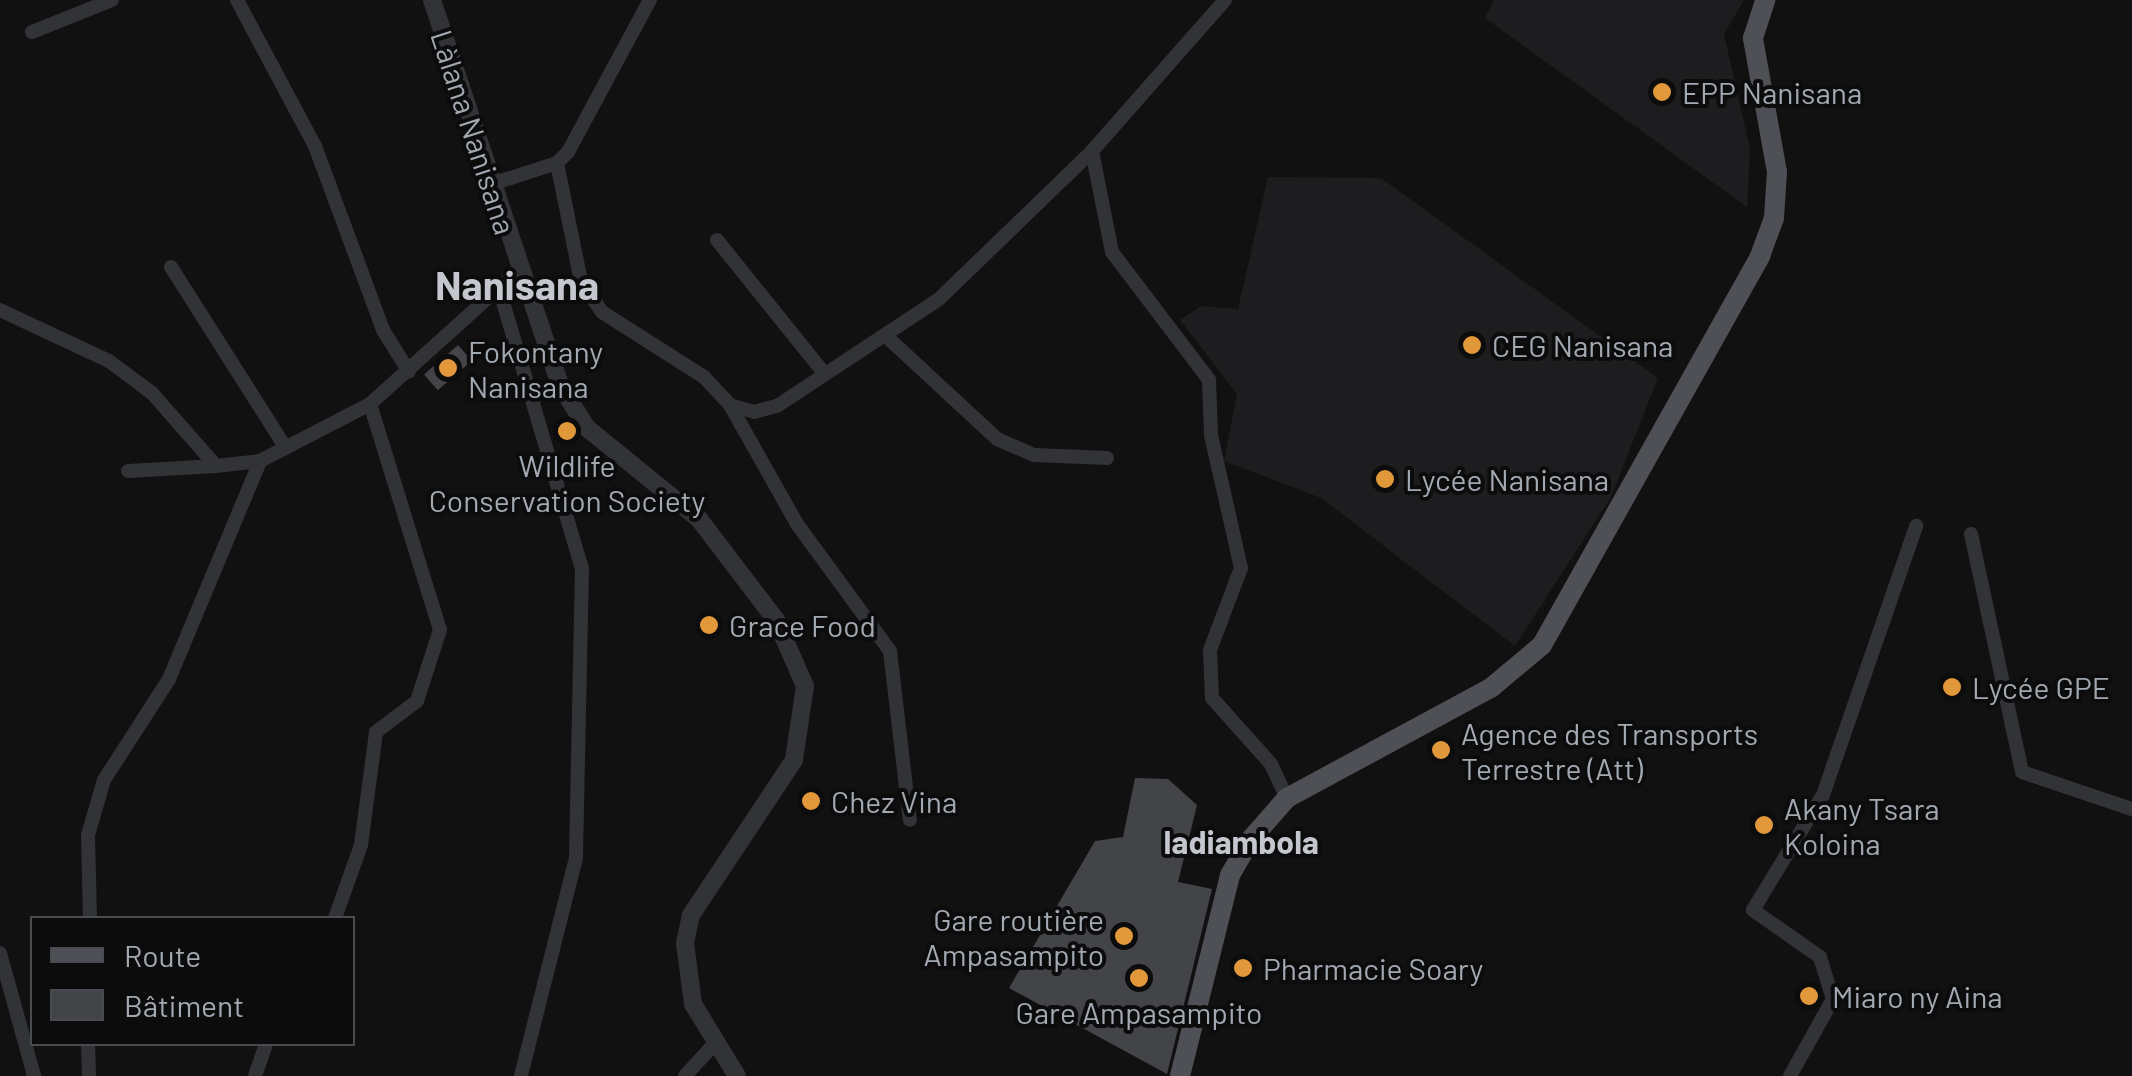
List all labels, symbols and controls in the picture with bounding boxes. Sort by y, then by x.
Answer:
street label: Làlana Nanisana [424,25,524,239]
place label: EPP Nanisana [1682,74,1862,110]
marker: EPP Nanisana [1651,81,1673,103]
district label: Nanisana [435,260,599,308]
place label: CEG Nanisana [1492,327,1673,363]
place label: Fokontany Nanisana [468,333,603,404]
marker: CEG Nanisana [1461,334,1483,356]
marker: Fokontany Nanisana [437,357,459,379]
marker: Wildlife Conservation Society [556,420,578,442]
place label: Wildlife Conservation Society [429,447,705,518]
place label: Lycée Nanisana [1405,461,1609,497]
marker: Lycée Nanisana [1374,468,1396,490]
place label: Grace Food [729,607,876,643]
marker: Grace Food [698,614,720,636]
place label: Lycée GPE [1972,669,2110,705]
marker: Lycée GPE [1941,676,1963,698]
place label: Agence des Transports Terrestre (Att) [1461,715,1758,786]
marker: Agence des Transports Terrestre (Att) [1430,739,1452,761]
place label: Chez Vina [831,783,957,819]
marker: Chez Vina [800,790,822,812]
place label: Akany Tsara Koloina [1784,790,1940,860]
marker: Akany Tsara Koloina [1753,814,1775,836]
district label: Iadiambola [1163,822,1319,860]
place label: Gare routière Ampasampito [923,901,1104,972]
legend [30,916,355,1046]
marker: Gare routière Ampasampito [1113,925,1135,947]
text: Route [124,937,201,973]
place label: Pharmacie Soary [1263,950,1483,986]
marker: Pharmacie Soary [1232,957,1254,979]
marker: Gare Ampasampito [1128,967,1150,989]
place label: Miaro ny Aina [1832,978,2003,1014]
marker: Miaro ny Aina [1796,983,1822,1009]
text: Bâtiment [124,987,244,1023]
place label: Gare Ampasampito [1016,994,1262,1030]

